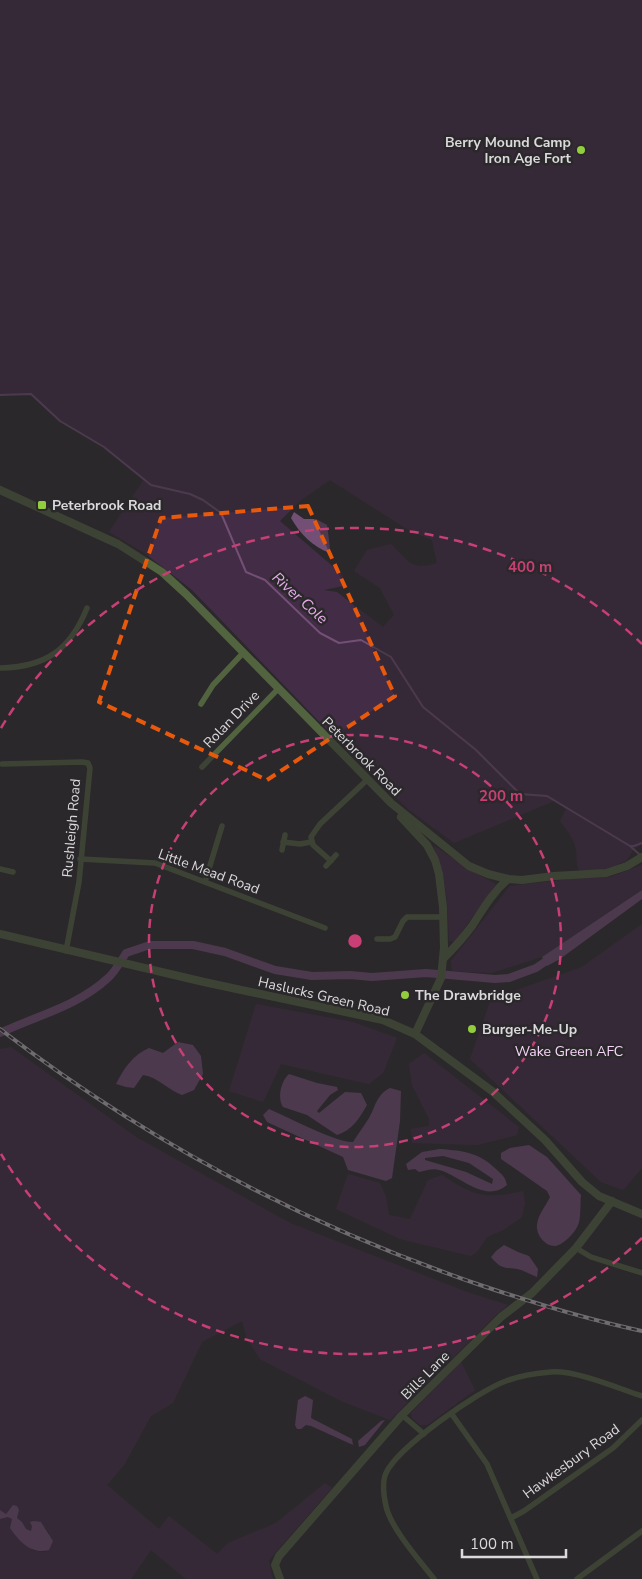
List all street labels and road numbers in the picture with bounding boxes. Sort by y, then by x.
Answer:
street label: Rolan Drive [199,686,264,752]
street label: Peterbrook Road [318,712,406,800]
street label: Rushleigh Road [58,778,85,878]
street label: Little Mead Road [155,844,262,899]
street label: Haslucks Green Road [256,972,392,1021]
street label: Bills Lane [397,1347,454,1404]
street label: Hawkesbury Road [519,1420,624,1503]

